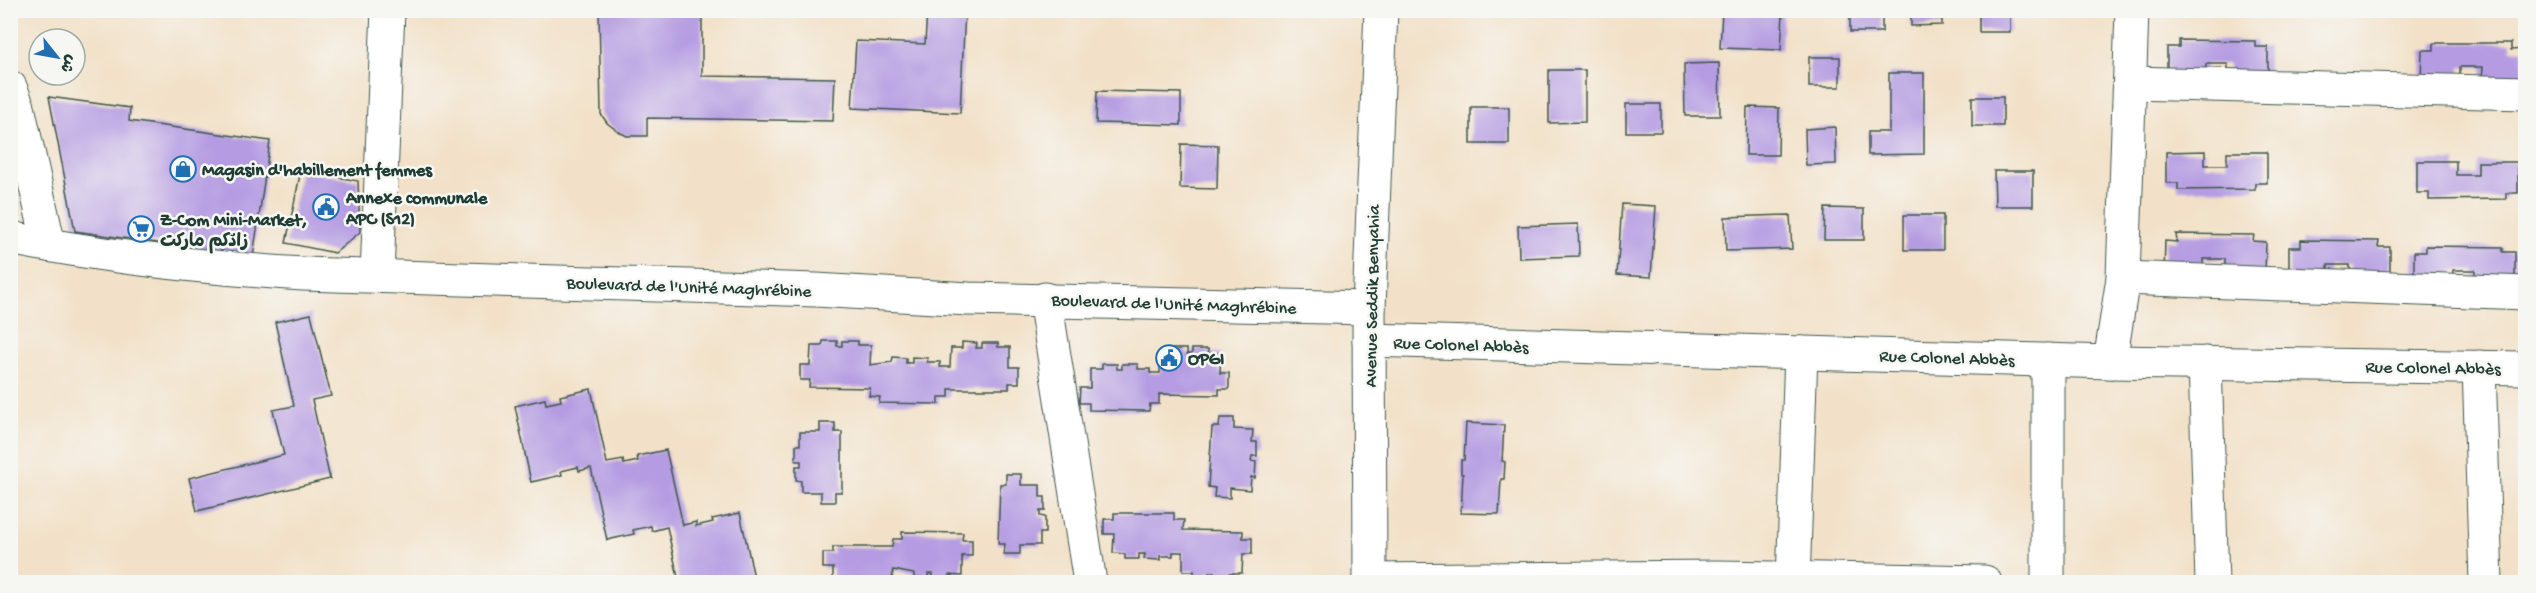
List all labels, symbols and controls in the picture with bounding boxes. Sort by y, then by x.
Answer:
north arrow [27,27,87,87]
text: ش [54,50,80,75]
shop icon: Magasin d'habillement femmes [168,154,198,184]
place label: Magasin d'habillement femmes [202,161,433,182]
place label: Annexe communale APC (S12) [345,189,488,231]
public building icon: Annexe communale APC (S12) [311,192,341,222]
street label: Avenue Seddik Benyahia [1361,203,1386,388]
place label: Z-Com Mini-Market, زادُكم ماركت [160,211,307,254]
supermarket icon: Z-Com Mini-Market, زادُكم ماركت [126,214,156,244]
street label: Boulevard de l'Unité Maghrébine [565,274,812,303]
street label: Boulevard de l'Unité Maghrébine [1050,291,1297,320]
street label: Rue Colonel Abbès [1393,334,1530,359]
public building icon: OPGI [1154,343,1184,373]
street label: Rue Colonel Abbès [1879,347,2016,372]
place label: OPGI [1188,350,1224,371]
street label: Rue Colonel Abbès [2365,358,2502,381]

